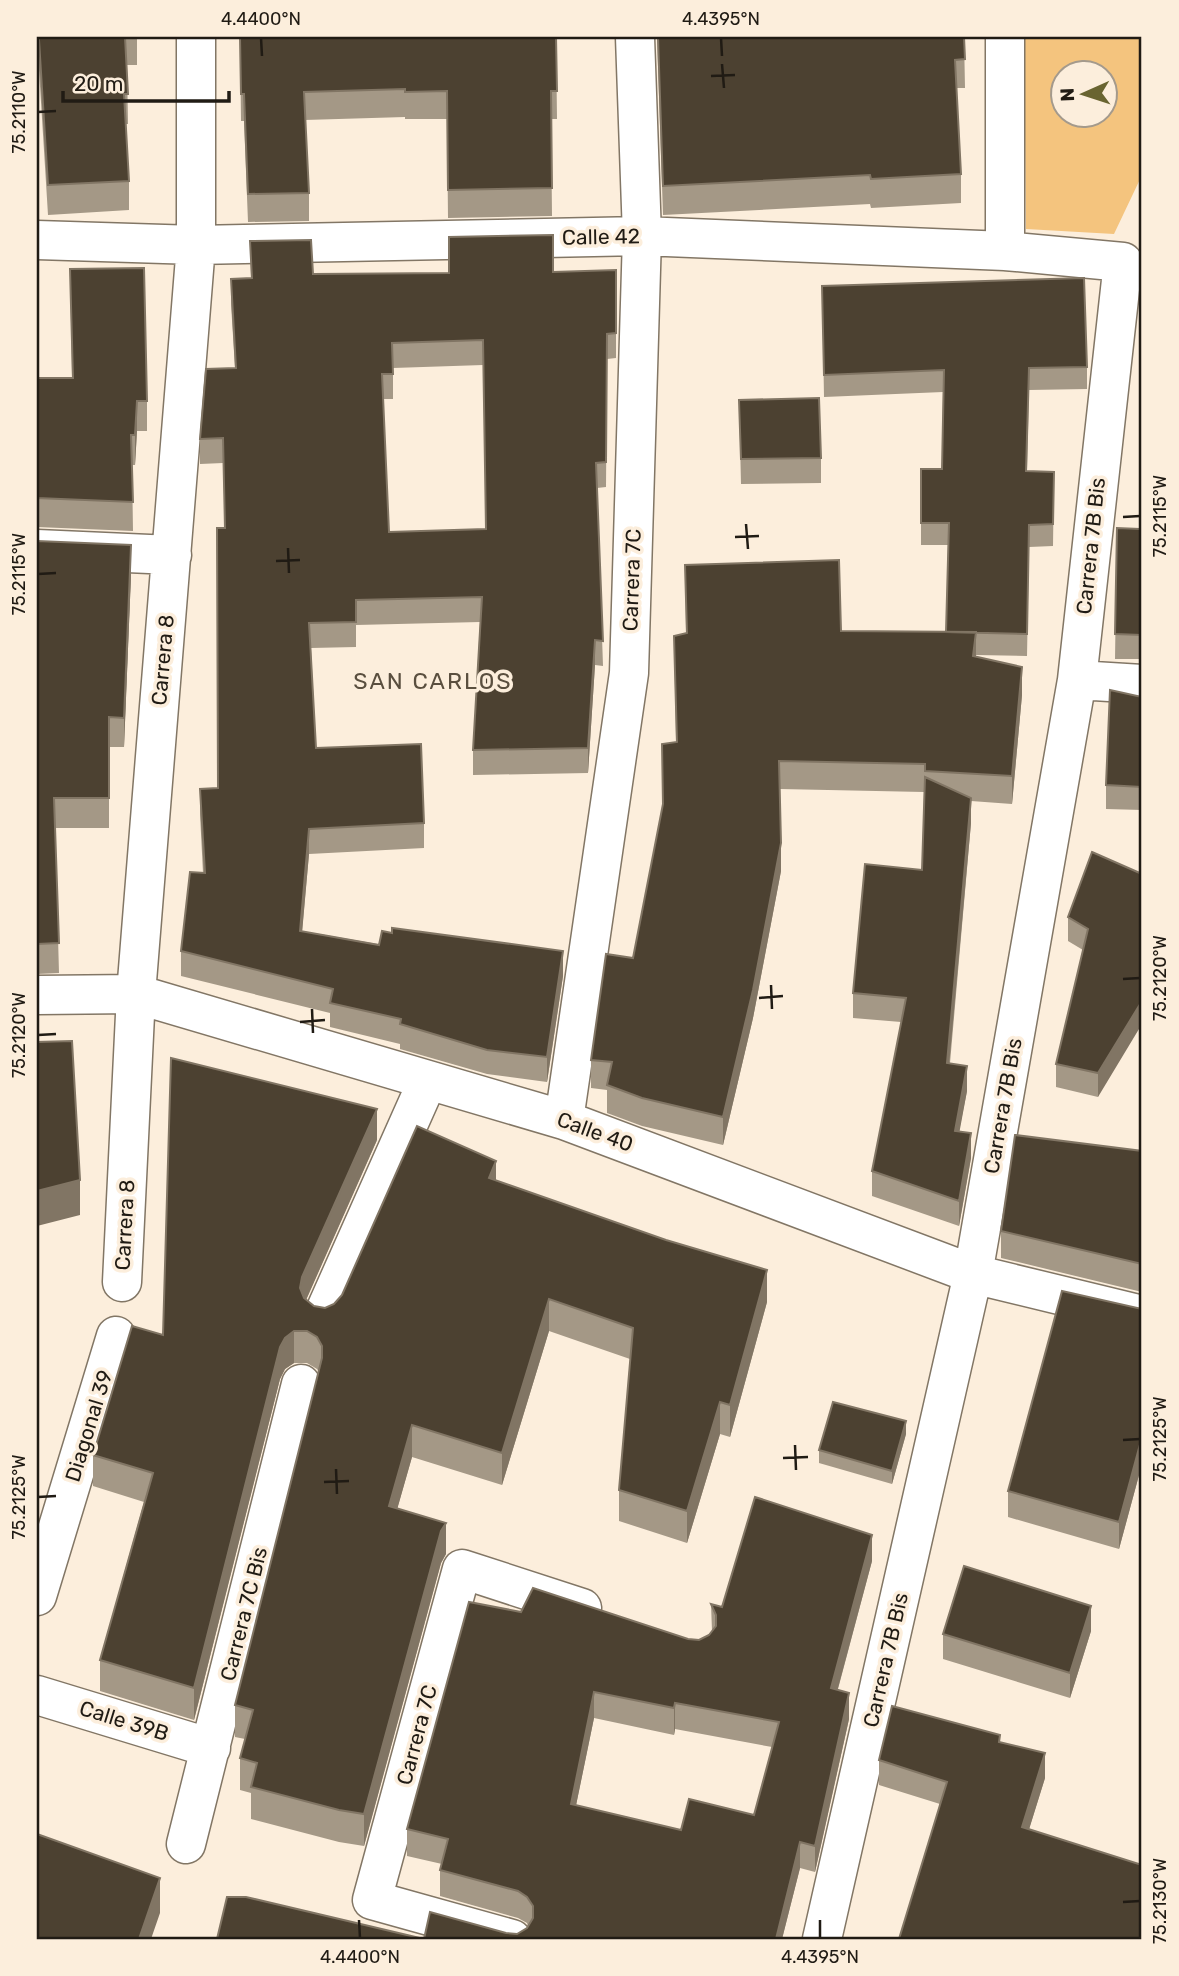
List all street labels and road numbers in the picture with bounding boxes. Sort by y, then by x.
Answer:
street label: Calle 42 [562,223,640,250]
street label: Carrera 7B Bis [1071,476,1110,616]
street label: Carrera 7C [617,528,646,632]
street label: Carrera 8 [146,614,179,706]
street label: Carrera 7B Bis [978,1036,1027,1176]
street label: Calle 40 [554,1106,637,1157]
street label: Carrera 8 [110,1179,139,1271]
street label: Diagonal 39 [60,1367,117,1485]
street label: Carrera 7C Bis [215,1544,272,1684]
street label: Carrera 7B Bis [858,1590,913,1730]
street label: Carrera 7C [391,1682,442,1788]
street label: Calle 39B [77,1695,172,1746]

